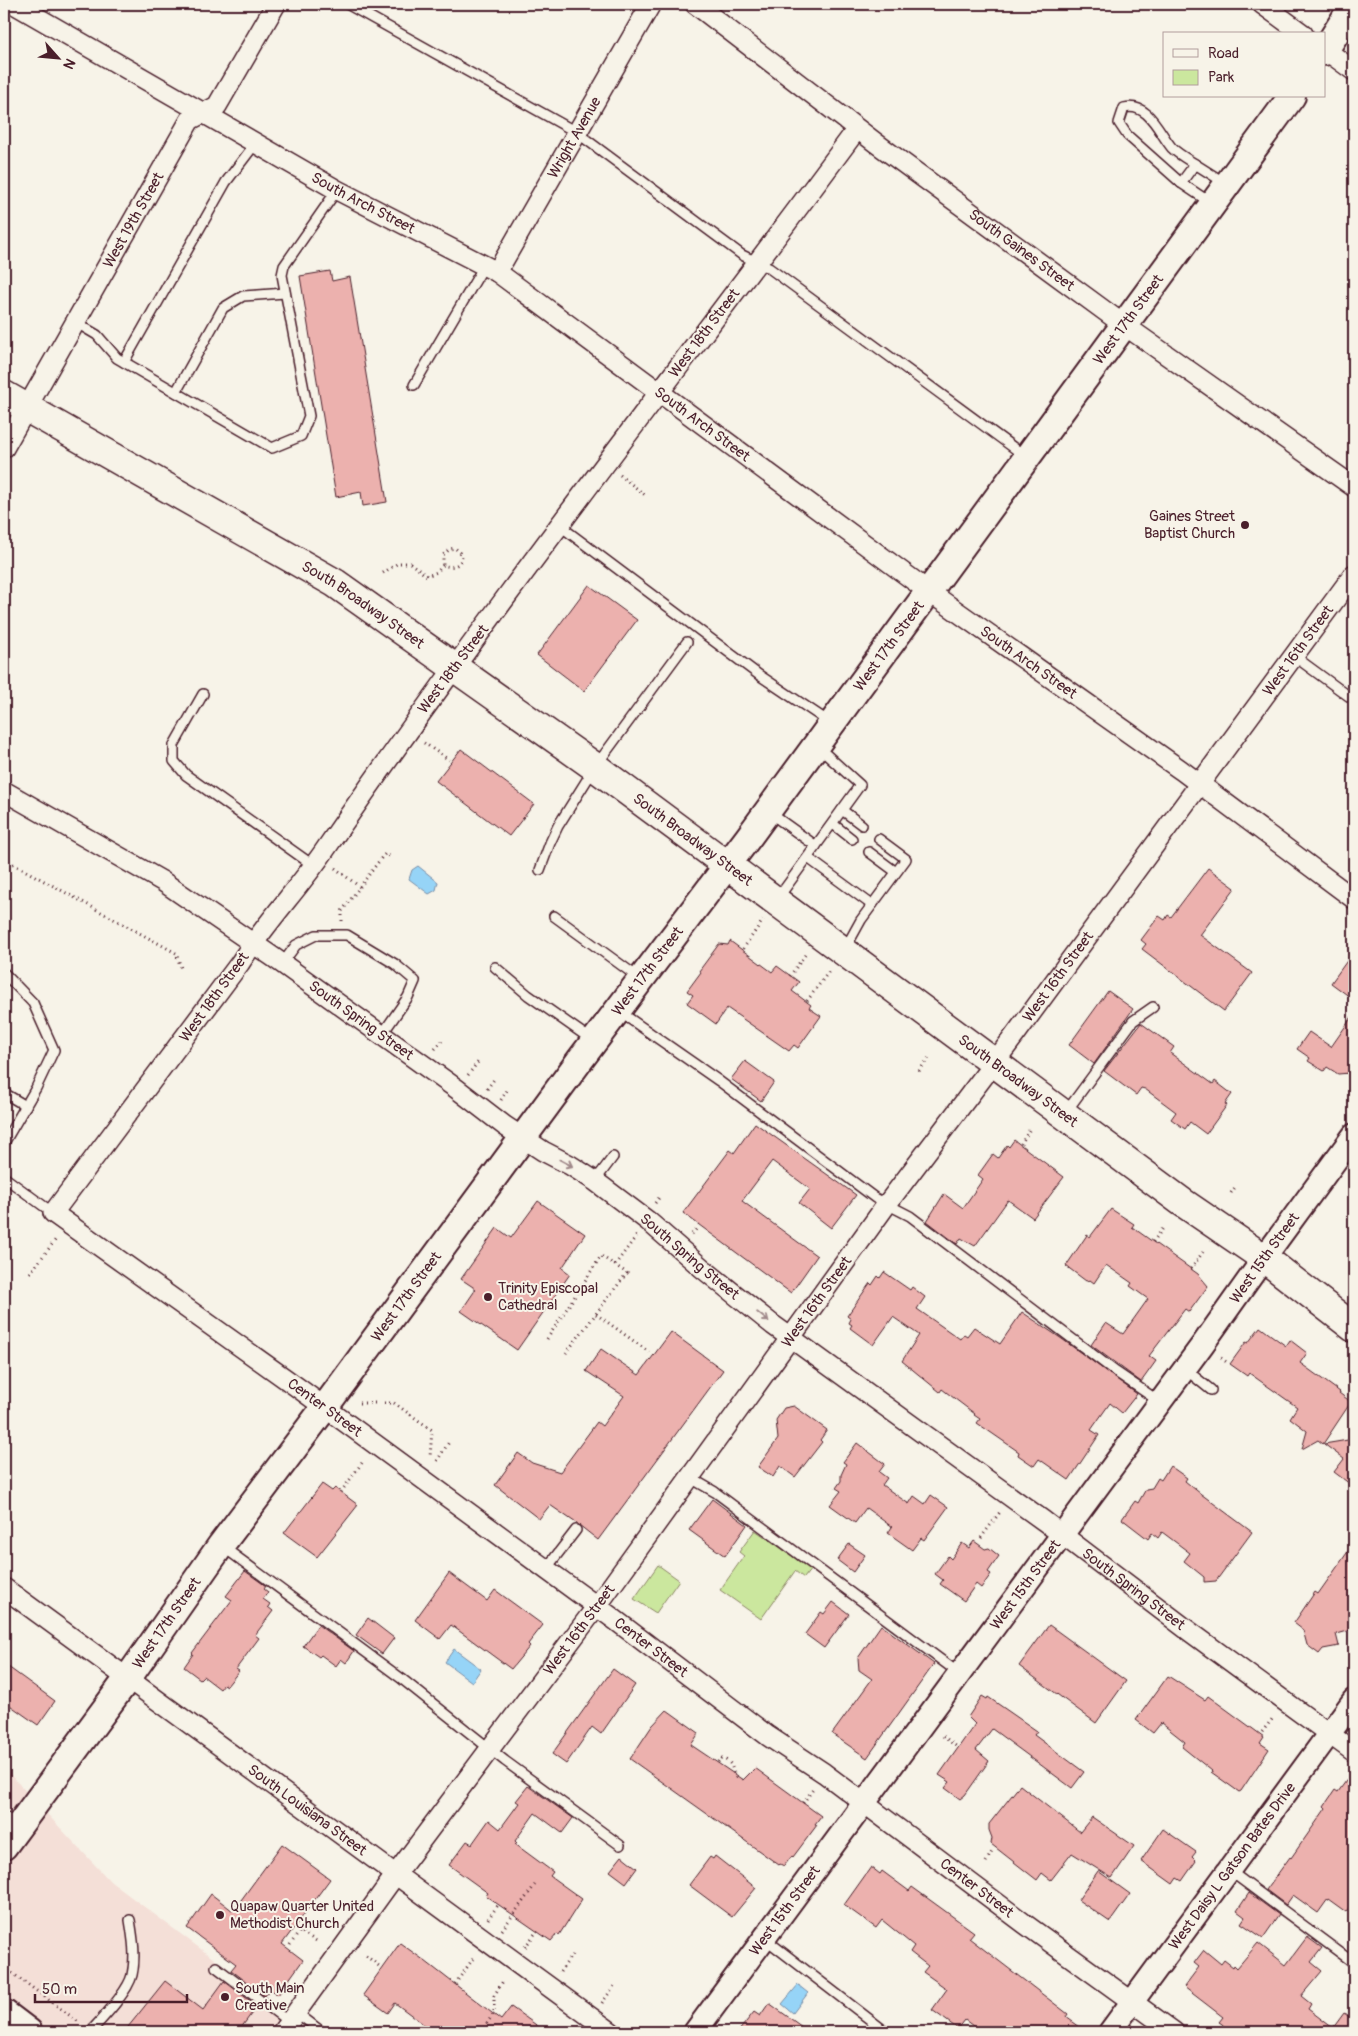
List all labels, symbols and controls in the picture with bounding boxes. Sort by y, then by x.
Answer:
north arrow [32,32,82,82]
legend [1163,32,1326,98]
text: Road [1208,44,1239,63]
text: N [59,56,79,72]
text: Park [1208,68,1235,87]
street label: Wright Avenue [544,93,606,182]
street label: West 19th Street [99,168,169,272]
street label: South Arch Street [308,168,419,239]
street label: South Gaines Street [965,205,1079,296]
street label: West 17th Street [1089,270,1169,368]
street label: West 18th Street [665,284,745,382]
street label: South Arch Street [650,383,754,467]
place label: Gaines Street Baptist Church [1144,507,1236,543]
marker: Gaines Street Baptist Church [1239,519,1251,531]
street label: South Broadway Street [298,557,429,654]
street label: West 17th Street [850,597,929,695]
street label: West 16th Street [1259,601,1338,700]
street label: West 18th Street [414,620,494,718]
street label: South Arch Street [976,622,1081,704]
street label: South Broadway Street [629,789,757,891]
street label: West 17th Street [608,922,688,1020]
street label: West 16th Street [1019,927,1099,1026]
street label: West 18th Street [175,948,254,1046]
street label: South Spring Street [305,977,418,1065]
street label: South Broadway Street [954,1031,1082,1132]
one-way arrow [558,1159,573,1168]
street label: West 15th Street [1226,1208,1305,1307]
street label: South Spring Street [636,1209,744,1305]
street label: West 17th Street [367,1247,447,1346]
street label: West 16th Street [778,1252,857,1351]
place label: Trinity Episcopal Cathedral [498,1279,598,1315]
marker: Trinity Episcopal Cathedral [482,1291,494,1303]
one-way arrow [756,1311,769,1322]
street label: Center Street [284,1374,366,1442]
street label: West 15th Street [986,1535,1066,1634]
street label: South Spring Street [1078,1544,1189,1635]
street label: West 17th Street [128,1573,206,1673]
street label: West 16th Street [540,1580,620,1679]
street label: Center Street [610,1614,692,1682]
street label: South Louisiana Street [244,1761,371,1861]
street label: West Daisy L Gatson Bates Drive [1165,1778,1300,1954]
street label: Center Street [936,1854,1018,1923]
street label: West 15th Street [746,1861,825,1960]
place label: Quapaw Quarter United Methodist Church [230,1897,374,1933]
marker: Quapaw Quarter United Methodist Church [214,1909,226,1921]
scale bar [35,1971,188,2003]
place label: South Main Creative [235,1979,304,2015]
text: 50 m [42,1980,77,1999]
marker: South Main Creative [219,1991,231,2003]

